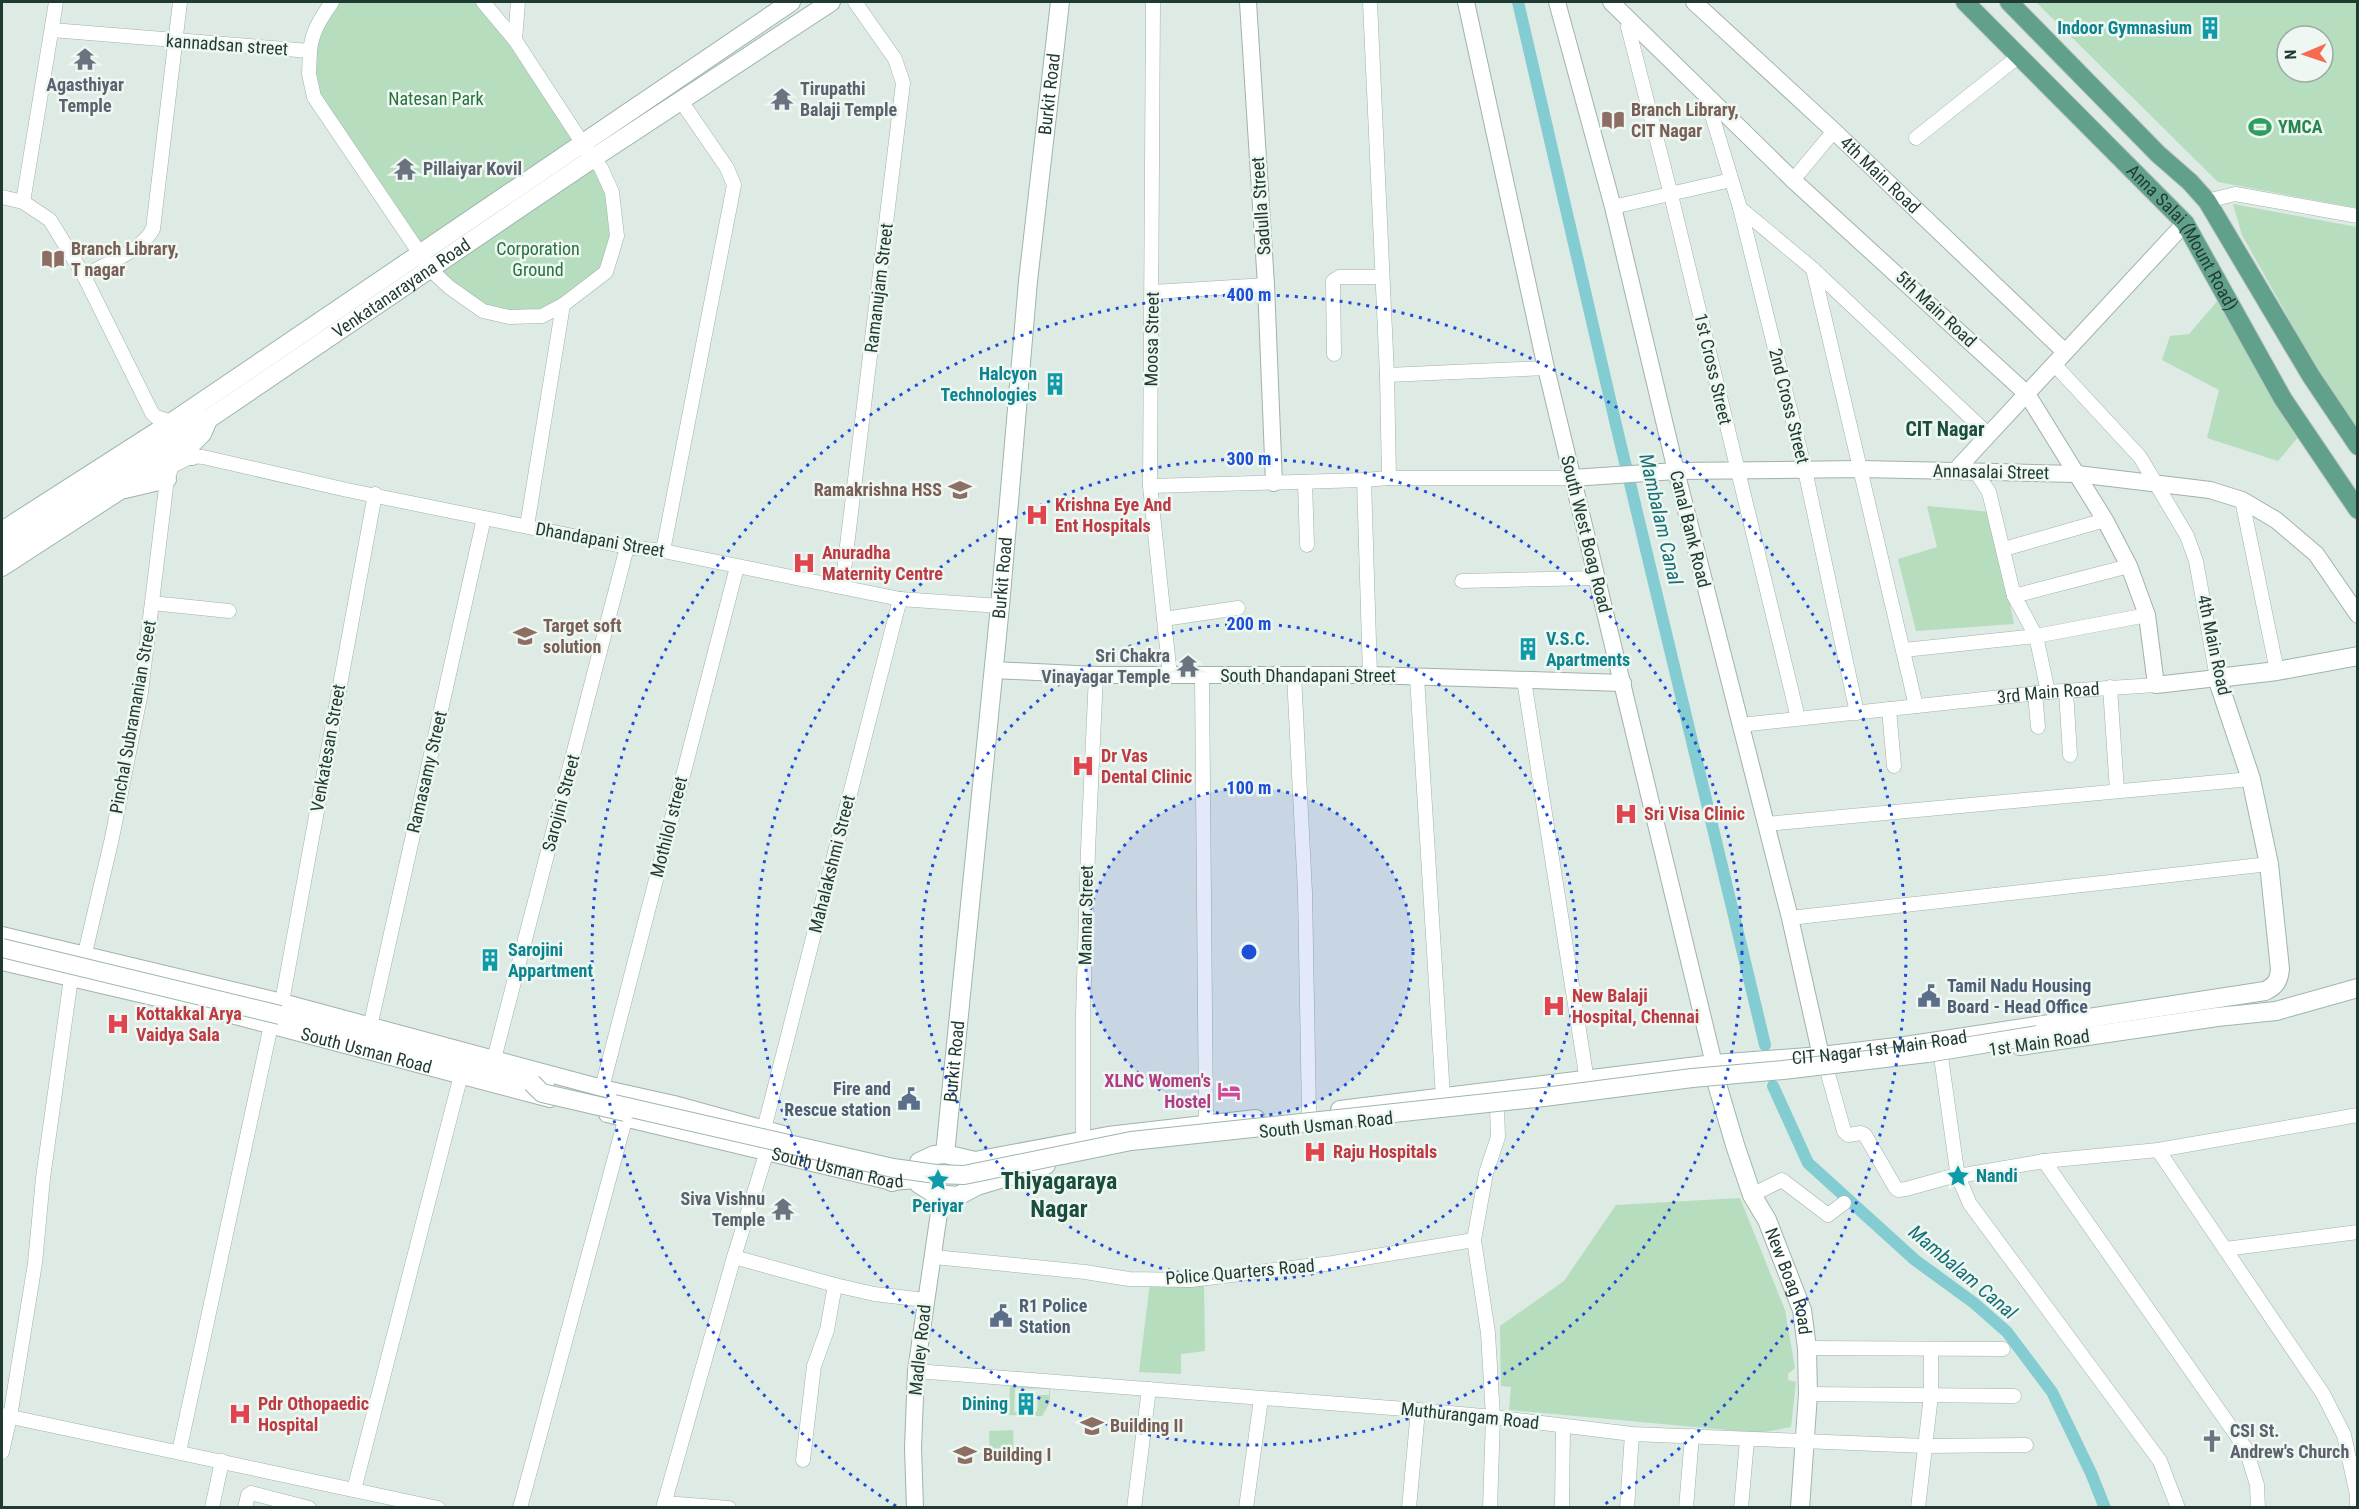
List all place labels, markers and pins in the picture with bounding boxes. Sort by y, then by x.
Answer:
building icon: Indoor Gymnasium [2197,15,2223,41]
place label: Indoor Gymnasium [2057,17,2192,38]
temple icon: Agasthiyar Temple [72,46,98,72]
place label: Agasthiyar Temple [46,74,124,116]
place label: Tirupathi Balaji Temple [800,78,898,120]
temple icon: Tirupathi Balaji Temple [769,86,795,112]
place label: Branch Library, CIT Nagar [1631,99,1739,141]
library icon: Branch Library, CIT Nagar [1600,107,1626,133]
sports icon: YMCA [2247,114,2273,140]
place label: YMCA [2278,116,2323,137]
temple icon: Pillaiyar Kovil [392,156,418,182]
place label: Pillaiyar Kovil [423,158,522,179]
place label: Branch Library, T nagar [71,238,179,280]
library icon: Branch Library, T nagar [40,246,66,272]
place label: Halcyon Technologies [941,363,1037,405]
building icon: Halcyon Technologies [1042,371,1068,397]
school or university icon: Ramakrishna HSS [947,477,973,503]
place label: Ramakrishna HSS [814,479,942,500]
place label: Krishna Eye And Ent Hospitals [1055,494,1171,536]
hospital icon: Krishna Eye And Ent Hospitals [1024,502,1050,528]
place label: Anuradha Maternity Centre [822,542,943,584]
hospital icon: Anuradha Maternity Centre [791,550,817,576]
place label: Target soft solution [543,615,622,657]
school or university icon: Target soft solution [512,623,538,649]
place label: V.S.C. Apartments [1546,628,1630,670]
building icon: V.S.C. Apartments [1515,636,1541,662]
place label: Sri Chakra Vinayagar Temple [1041,645,1170,687]
temple icon: Sri Chakra Vinayagar Temple [1175,653,1201,679]
place label: Dr Vas Dental Clinic [1101,745,1192,787]
hospital icon: Dr Vas Dental Clinic [1070,753,1096,779]
hospital icon: Sri Visa Clinic [1613,801,1639,827]
place label: Sri Visa Clinic [1644,803,1745,824]
place label: Sarojini Appartment [508,939,593,981]
centre of rings [1239,942,1259,962]
building icon: Sarojini Appartment [477,947,503,973]
place label: Tamil Nadu Housing Board - Head Office [1947,975,2091,1017]
public building icon: Tamil Nadu Housing Board - Head Office [1916,983,1942,1009]
place label: New Balaji Hospital, Chennai [1572,985,1699,1027]
hospital icon: New Balaji Hospital, Chennai [1541,993,1567,1019]
place label: Kottakkal Arya Vaidya Sala [136,1003,242,1045]
hospital icon: Kottakkal Arya Vaidya Sala [105,1011,131,1037]
place label: XLNC Women's Hostel [1104,1070,1211,1112]
place label: Fire and Rescue station [784,1078,891,1120]
hotel icon: XLNC Women's Hostel [1216,1078,1242,1104]
public building icon: Fire and Rescue station [896,1086,922,1112]
hospital icon: Raju Hospitals [1302,1139,1328,1165]
place label: Raju Hospitals [1333,1141,1437,1162]
place icon: Nandi [1945,1163,1971,1189]
place label: Nandi [1976,1165,2018,1186]
place icon: Periyar [925,1167,951,1193]
place label: Siva Vishnu Temple [681,1188,765,1230]
place label: Periyar [912,1195,964,1216]
temple icon: Siva Vishnu Temple [770,1196,796,1222]
place label: R1 Police Station [1019,1295,1088,1337]
public building icon: R1 Police Station [988,1303,1014,1329]
building icon: Dining [1013,1391,1039,1417]
place label: Pdr Othopaedic Hospital [258,1393,369,1435]
place label: Dining [962,1393,1008,1414]
hospital icon: Pdr Othopaedic Hospital [227,1401,253,1427]
school or university icon: Building II [1079,1413,1105,1439]
place label: Building II [1110,1415,1183,1436]
place label: CSI St. Andrew's Church [2230,1420,2349,1462]
church icon: CSI St. Andrew's Church [2199,1428,2225,1454]
school or university icon: Building I [952,1442,978,1468]
place label: Building I [983,1444,1051,1465]

